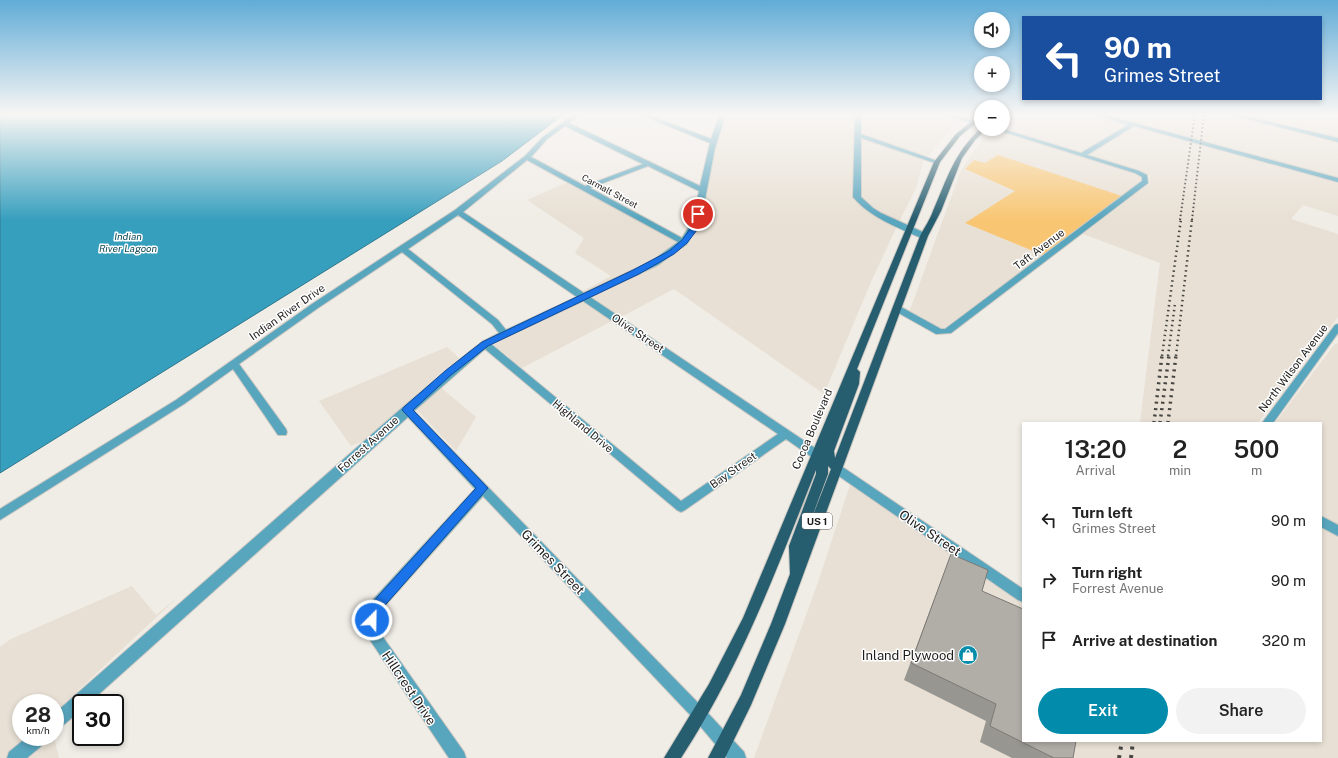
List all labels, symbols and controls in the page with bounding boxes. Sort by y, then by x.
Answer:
map controls [974,12,1010,136]
button: sound [974,12,1010,48]
text: 90 m [1104,31,1172,64]
icon: left [1038,32,1090,84]
button: + [974,56,1010,92]
text: Grimes Street [1104,65,1221,86]
button: − [974,100,1010,136]
street label: Carmalt Street [580,172,640,211]
pin [681,197,715,231]
icon: arrive [687,203,709,225]
street label: Taft Avenue [1011,226,1067,272]
water label: Indian River Lagoon [99,230,158,254]
street label: Indian River Drive [247,282,327,342]
street label: Olive Street [610,311,666,355]
street label: North Wilson Avenue [1256,322,1330,414]
street label: Cocoa Boulevard [790,387,834,471]
street label: Highland Drive [550,397,616,455]
street label: Forrest Avenue [335,414,401,474]
text: 13:20 [1064,435,1127,463]
text: 2 [1173,435,1187,463]
text: 500 [1234,435,1279,463]
street label: Bay Street [707,450,759,490]
text: Arrival [1075,463,1116,478]
text: min [1169,463,1191,478]
text: m [1251,463,1262,478]
text: Turn left [1072,504,1133,521]
street label: Olive Street [896,507,964,559]
icon: left [1038,509,1060,531]
text: 90 m [1271,512,1306,529]
road number: US 1 [802,513,832,529]
text: Grimes Street [1072,521,1156,536]
street label: Grimes Street [518,527,588,597]
text: Turn right [1072,564,1142,581]
icon: right [1038,569,1060,591]
text: 90 m [1271,572,1306,589]
text: Forrest Avenue [1072,581,1164,596]
position arrow [351,599,393,641]
icon: arrive [1038,629,1060,651]
text: Arrive at destination [1072,632,1217,649]
text: 320 m [1262,632,1306,649]
shop icon: Inland Plywood [957,644,979,666]
street label: Hillcrest Drive [379,648,439,728]
place label: Inland Plywood [862,648,954,663]
button: Exit [1038,688,1168,734]
button: Share [1176,688,1306,734]
speed limit sign: 30 [72,694,124,746]
text: 28 [25,703,51,727]
text: km/h [26,724,50,736]

